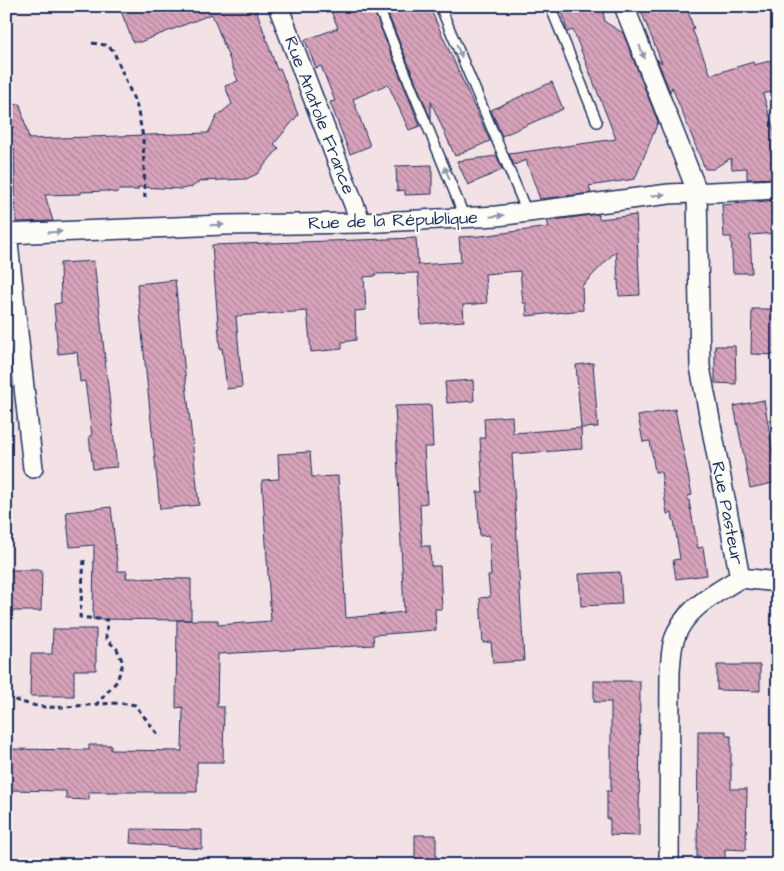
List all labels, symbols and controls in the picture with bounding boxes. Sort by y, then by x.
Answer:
street label: Rue Anatole France [278,33,361,198]
one-way arrow [456,44,464,58]
one-way arrow [638,45,646,60]
one-way arrow [442,166,450,180]
one-way arrow [651,191,667,199]
street label: Rue de la République [308,205,479,236]
one-way arrow [490,212,506,220]
one-way arrow [210,221,226,229]
one-way arrow [47,227,63,235]
street label: Rue Pasteur [705,459,750,567]

